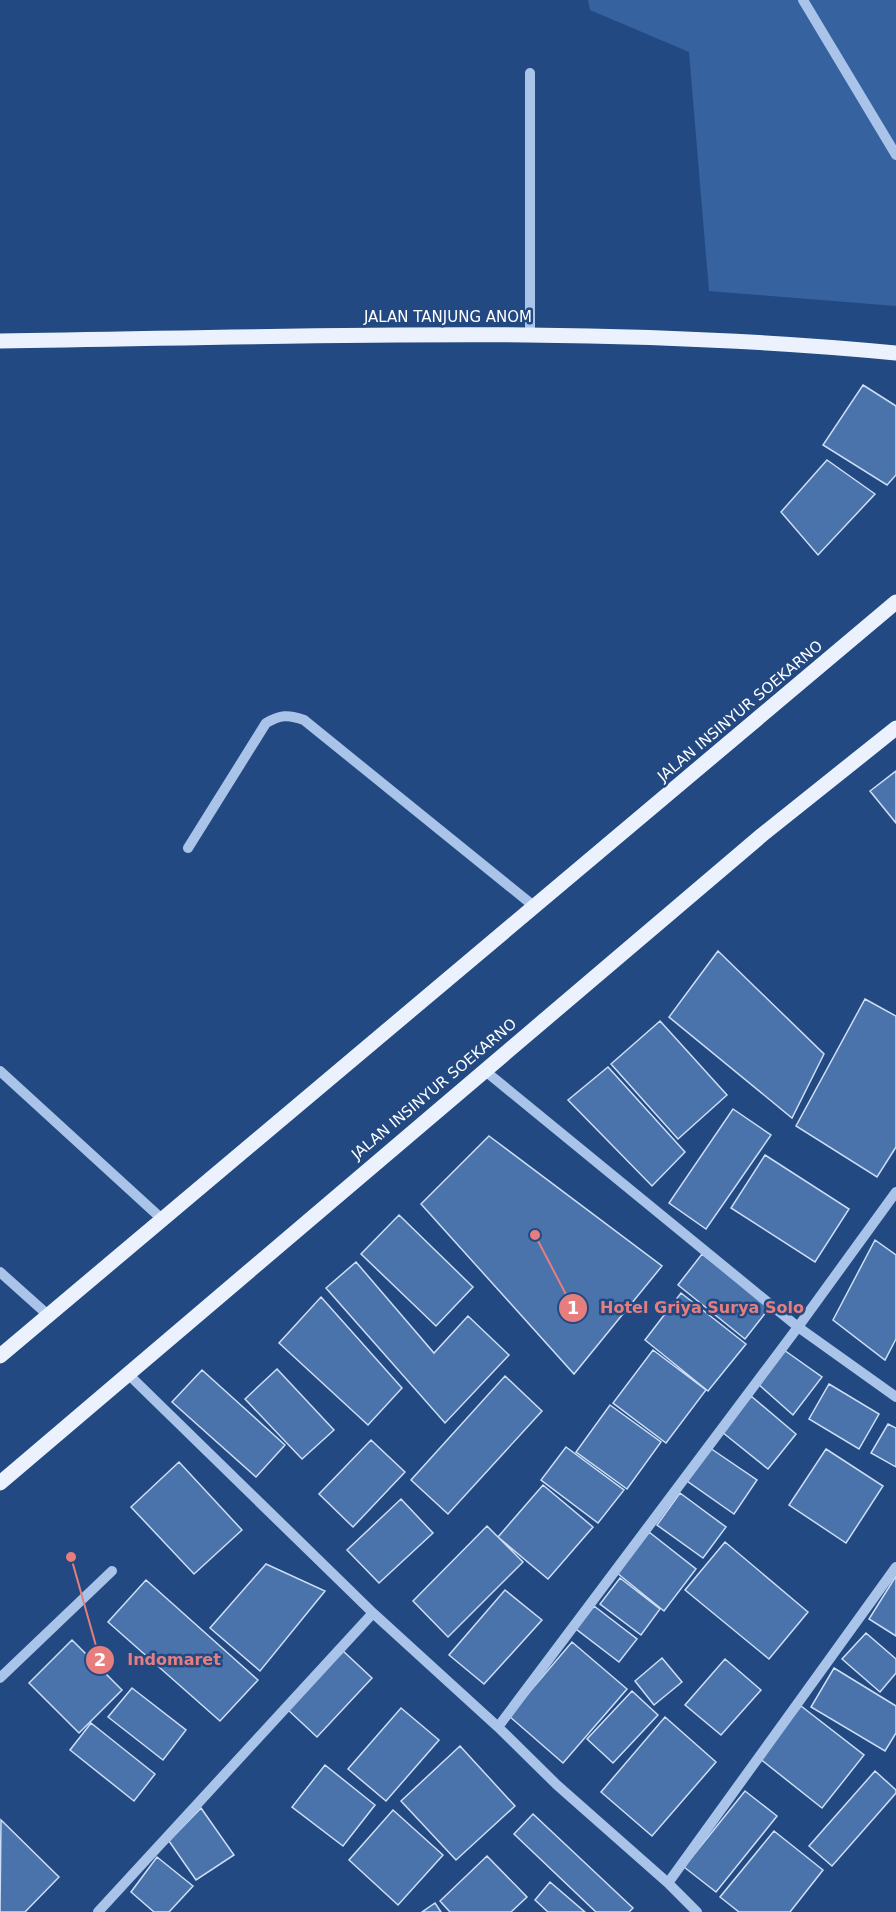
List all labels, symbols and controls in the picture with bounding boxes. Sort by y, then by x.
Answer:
street label: JALAN TANJUNG ANOM [363,308,532,326]
street label: JALAN INSINYUR SOEKARNO [653,637,826,786]
street label: JALAN INSINYUR SOEKARNO [347,1015,520,1164]
callout: Hotel Griya Surya Solo [558,1291,816,1325]
text: 1 [567,1297,579,1318]
text: Hotel Griya Surya Solo [600,1298,804,1317]
callout: Indomaret [85,1643,233,1677]
text: 2 [94,1649,106,1670]
text: Indomaret [127,1650,221,1669]

